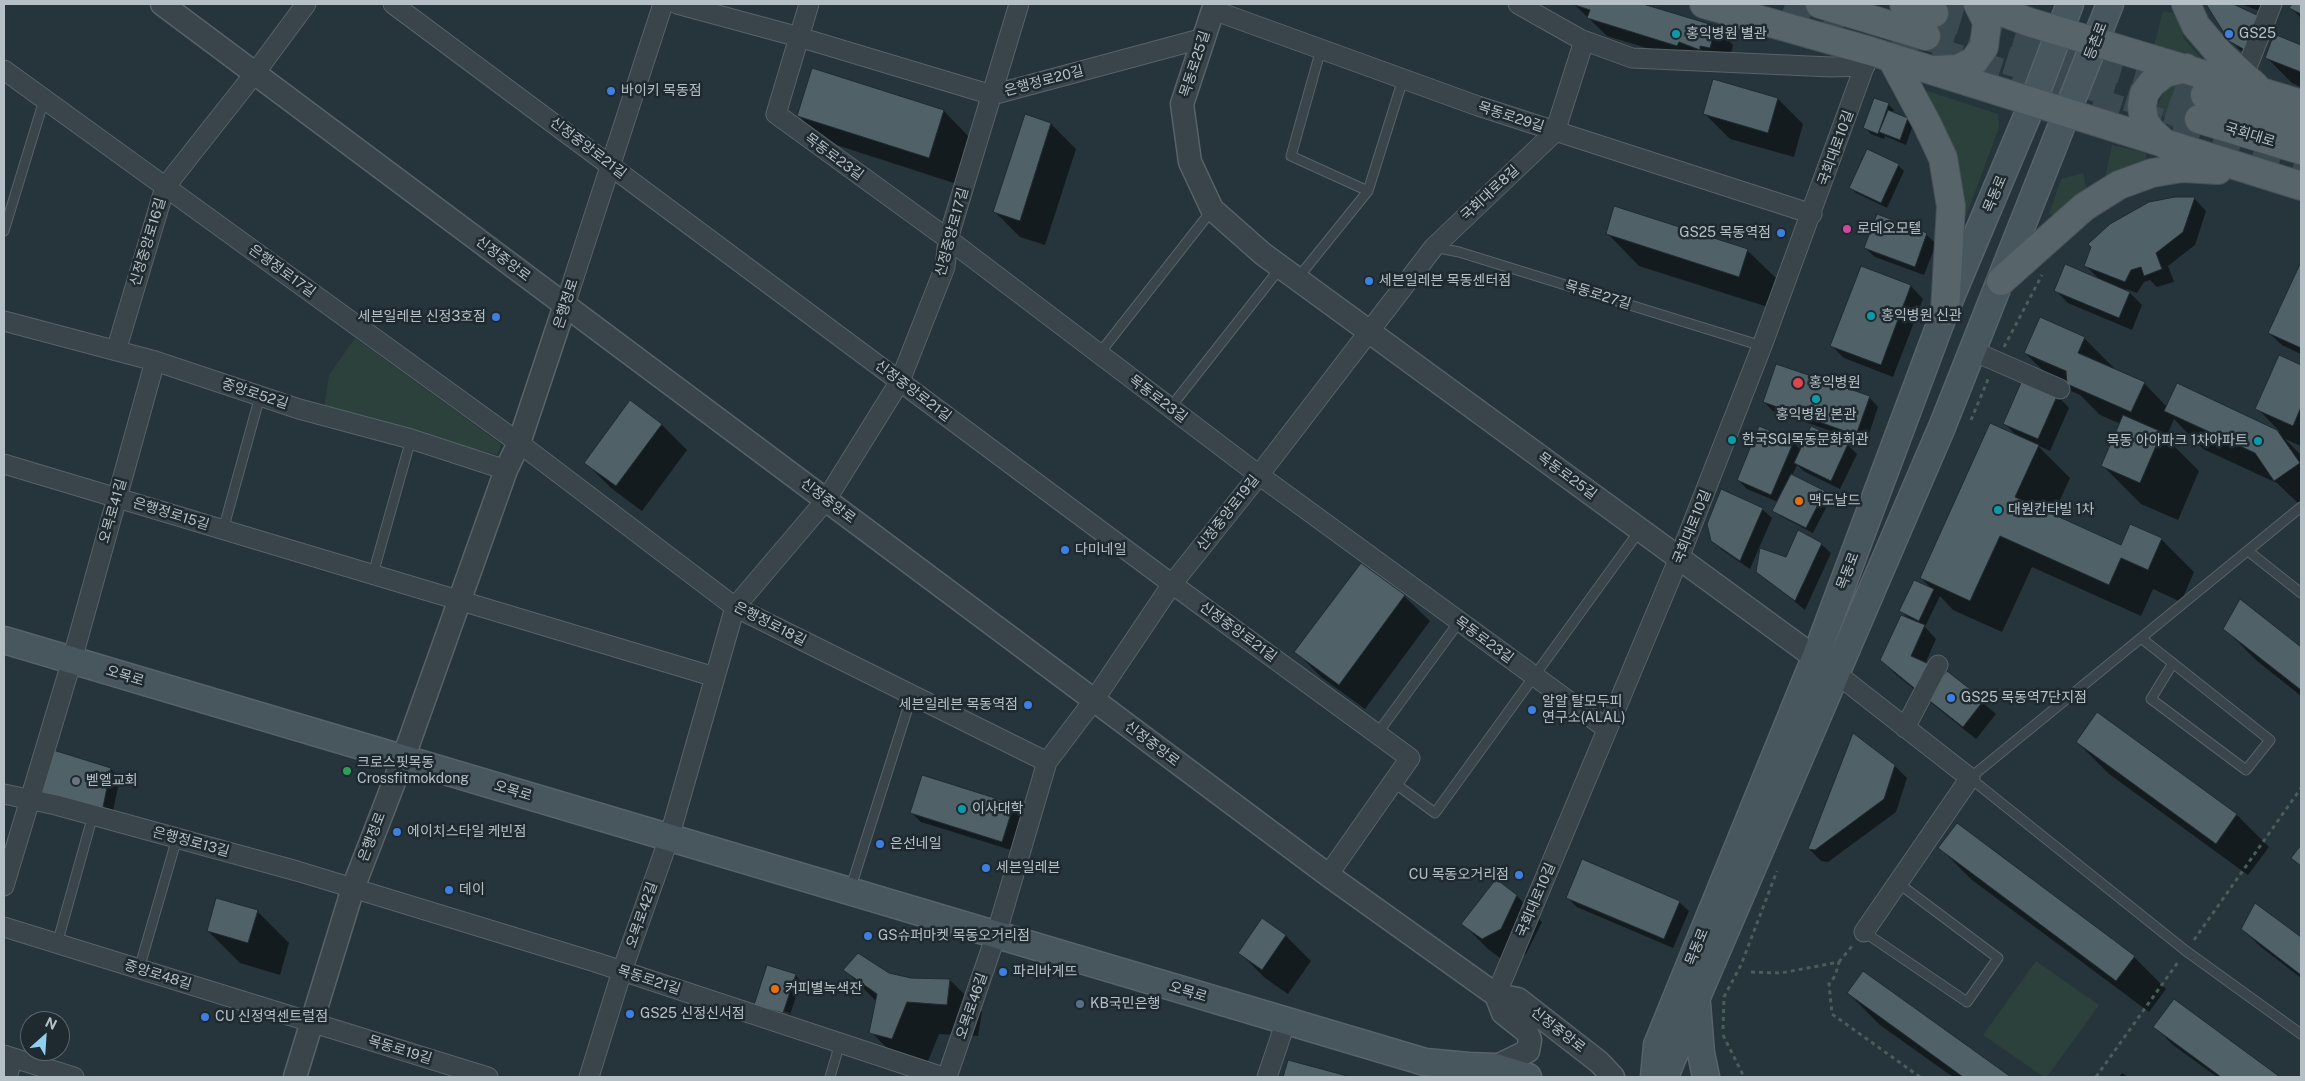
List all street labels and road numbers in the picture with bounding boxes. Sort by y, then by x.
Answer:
street label: 등촌로 [2081,20,2111,62]
street label: 목동로25길 [1176,29,1214,99]
street label: 은행정로20길 [1003,62,1085,100]
street label: 목동로29길 [1476,98,1546,136]
street label: 국회대로10길 [1815,108,1857,188]
street label: 신정중앙로21길 [546,114,630,182]
street label: 국회대로 [2223,119,2277,151]
street label: 목동로23길 [801,130,867,184]
street label: 국회대로8길 [1457,162,1523,224]
street label: 목동로 [1980,173,2010,215]
street label: 신정중앙로17길 [932,186,972,278]
street label: 신정중앙로16길 [127,196,169,288]
street label: 신정중앙로 [472,233,534,285]
street label: 은행정로17길 [245,241,319,301]
street label: 은행정로 [550,277,582,331]
street label: 목동로27길 [1563,277,1633,313]
street label: 신정중앙로21길 [871,357,955,425]
street label: 목동로23길 [1126,372,1190,426]
street label: 중앙로52길 [220,375,290,413]
street label: 목동로25길 [1534,449,1600,503]
street label: 신정중앙로19길 [1193,472,1263,554]
street label: 신정중앙로 [797,475,859,527]
street label: 오목로41길 [96,477,130,545]
street label: 국회대로10길 [1669,487,1715,567]
street label: 은행정로15길 [131,494,211,534]
street label: 목동로 [1833,550,1863,592]
street label: 신정중앙로21길 [1196,598,1280,666]
street label: 은행정로18길 [731,599,809,649]
street label: 목동로23길 [1451,613,1517,667]
street label: 오목로 [104,662,146,690]
street label: 신정중앙로 [1121,718,1183,770]
street label: 오목로 [492,777,534,805]
street label: 은행정로 [355,810,389,864]
street label: 은행정로13길 [151,824,231,860]
street label: 국회대로10길 [1513,861,1559,939]
street label: 오목로42길 [623,880,661,950]
street label: 목동로 [1682,926,1712,968]
street label: 중앙로48길 [122,957,194,993]
street label: 목동로21길 [615,962,683,998]
street label: 오목로46길 [953,971,991,1041]
street label: 오목로 [1167,978,1209,1006]
street label: 신정중앙로 [1527,1004,1589,1056]
street label: 목동로19길 [366,1032,434,1068]

